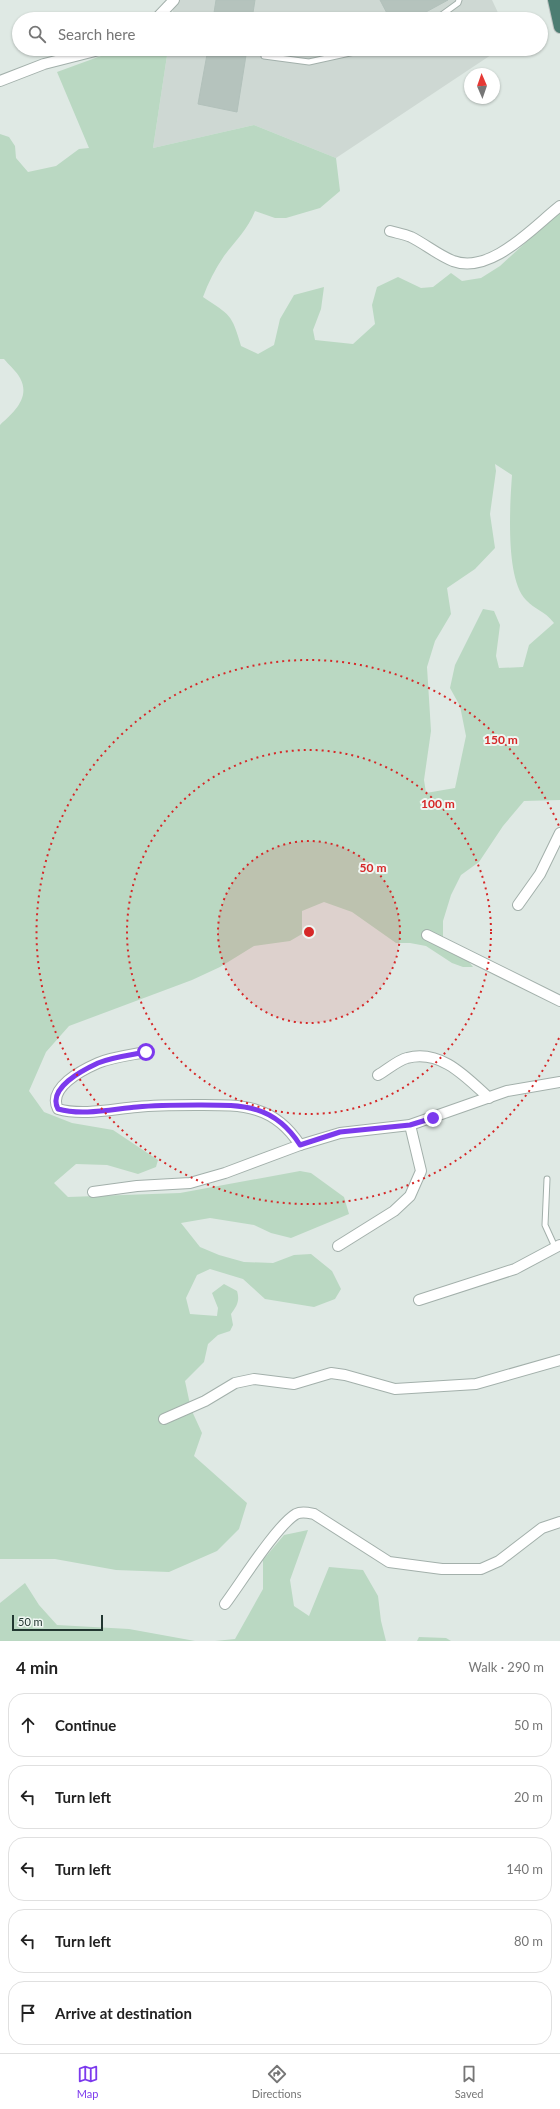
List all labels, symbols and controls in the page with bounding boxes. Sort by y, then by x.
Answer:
search box [12,12,548,56]
icon: search [26,23,48,45]
text: Search here [58,25,135,43]
north arrow [464,68,500,104]
text: 150 m [484,732,518,747]
text: 100 m [421,796,455,811]
text: 50 m [360,860,386,875]
centre of rings [302,925,316,939]
route start [137,1043,155,1061]
route end [424,1109,442,1127]
scale bar [12,1613,103,1632]
text: 50 m [18,1615,43,1628]
text: 4 min [16,1657,58,1678]
text: Walk · 290 m [468,1659,544,1675]
icon: ahead [17,1714,39,1736]
text: Continue [55,1716,116,1734]
text: 50 m [514,1717,543,1733]
icon: left [17,1786,39,1808]
text: Turn left [55,1788,111,1806]
text: 20 m [514,1789,543,1805]
icon: left [17,1858,39,1880]
text: Turn left [55,1860,111,1878]
text: 140 m [506,1861,543,1877]
icon: left [17,1930,39,1952]
text: Turn left [55,1932,111,1950]
text: 80 m [514,1933,543,1949]
icon: arrive [17,2002,39,2024]
text: Arrive at destination [55,2004,192,2022]
tab: Map [77,2063,99,2100]
tab: Directions [252,2063,301,2100]
tab: Saved [455,2063,483,2100]

